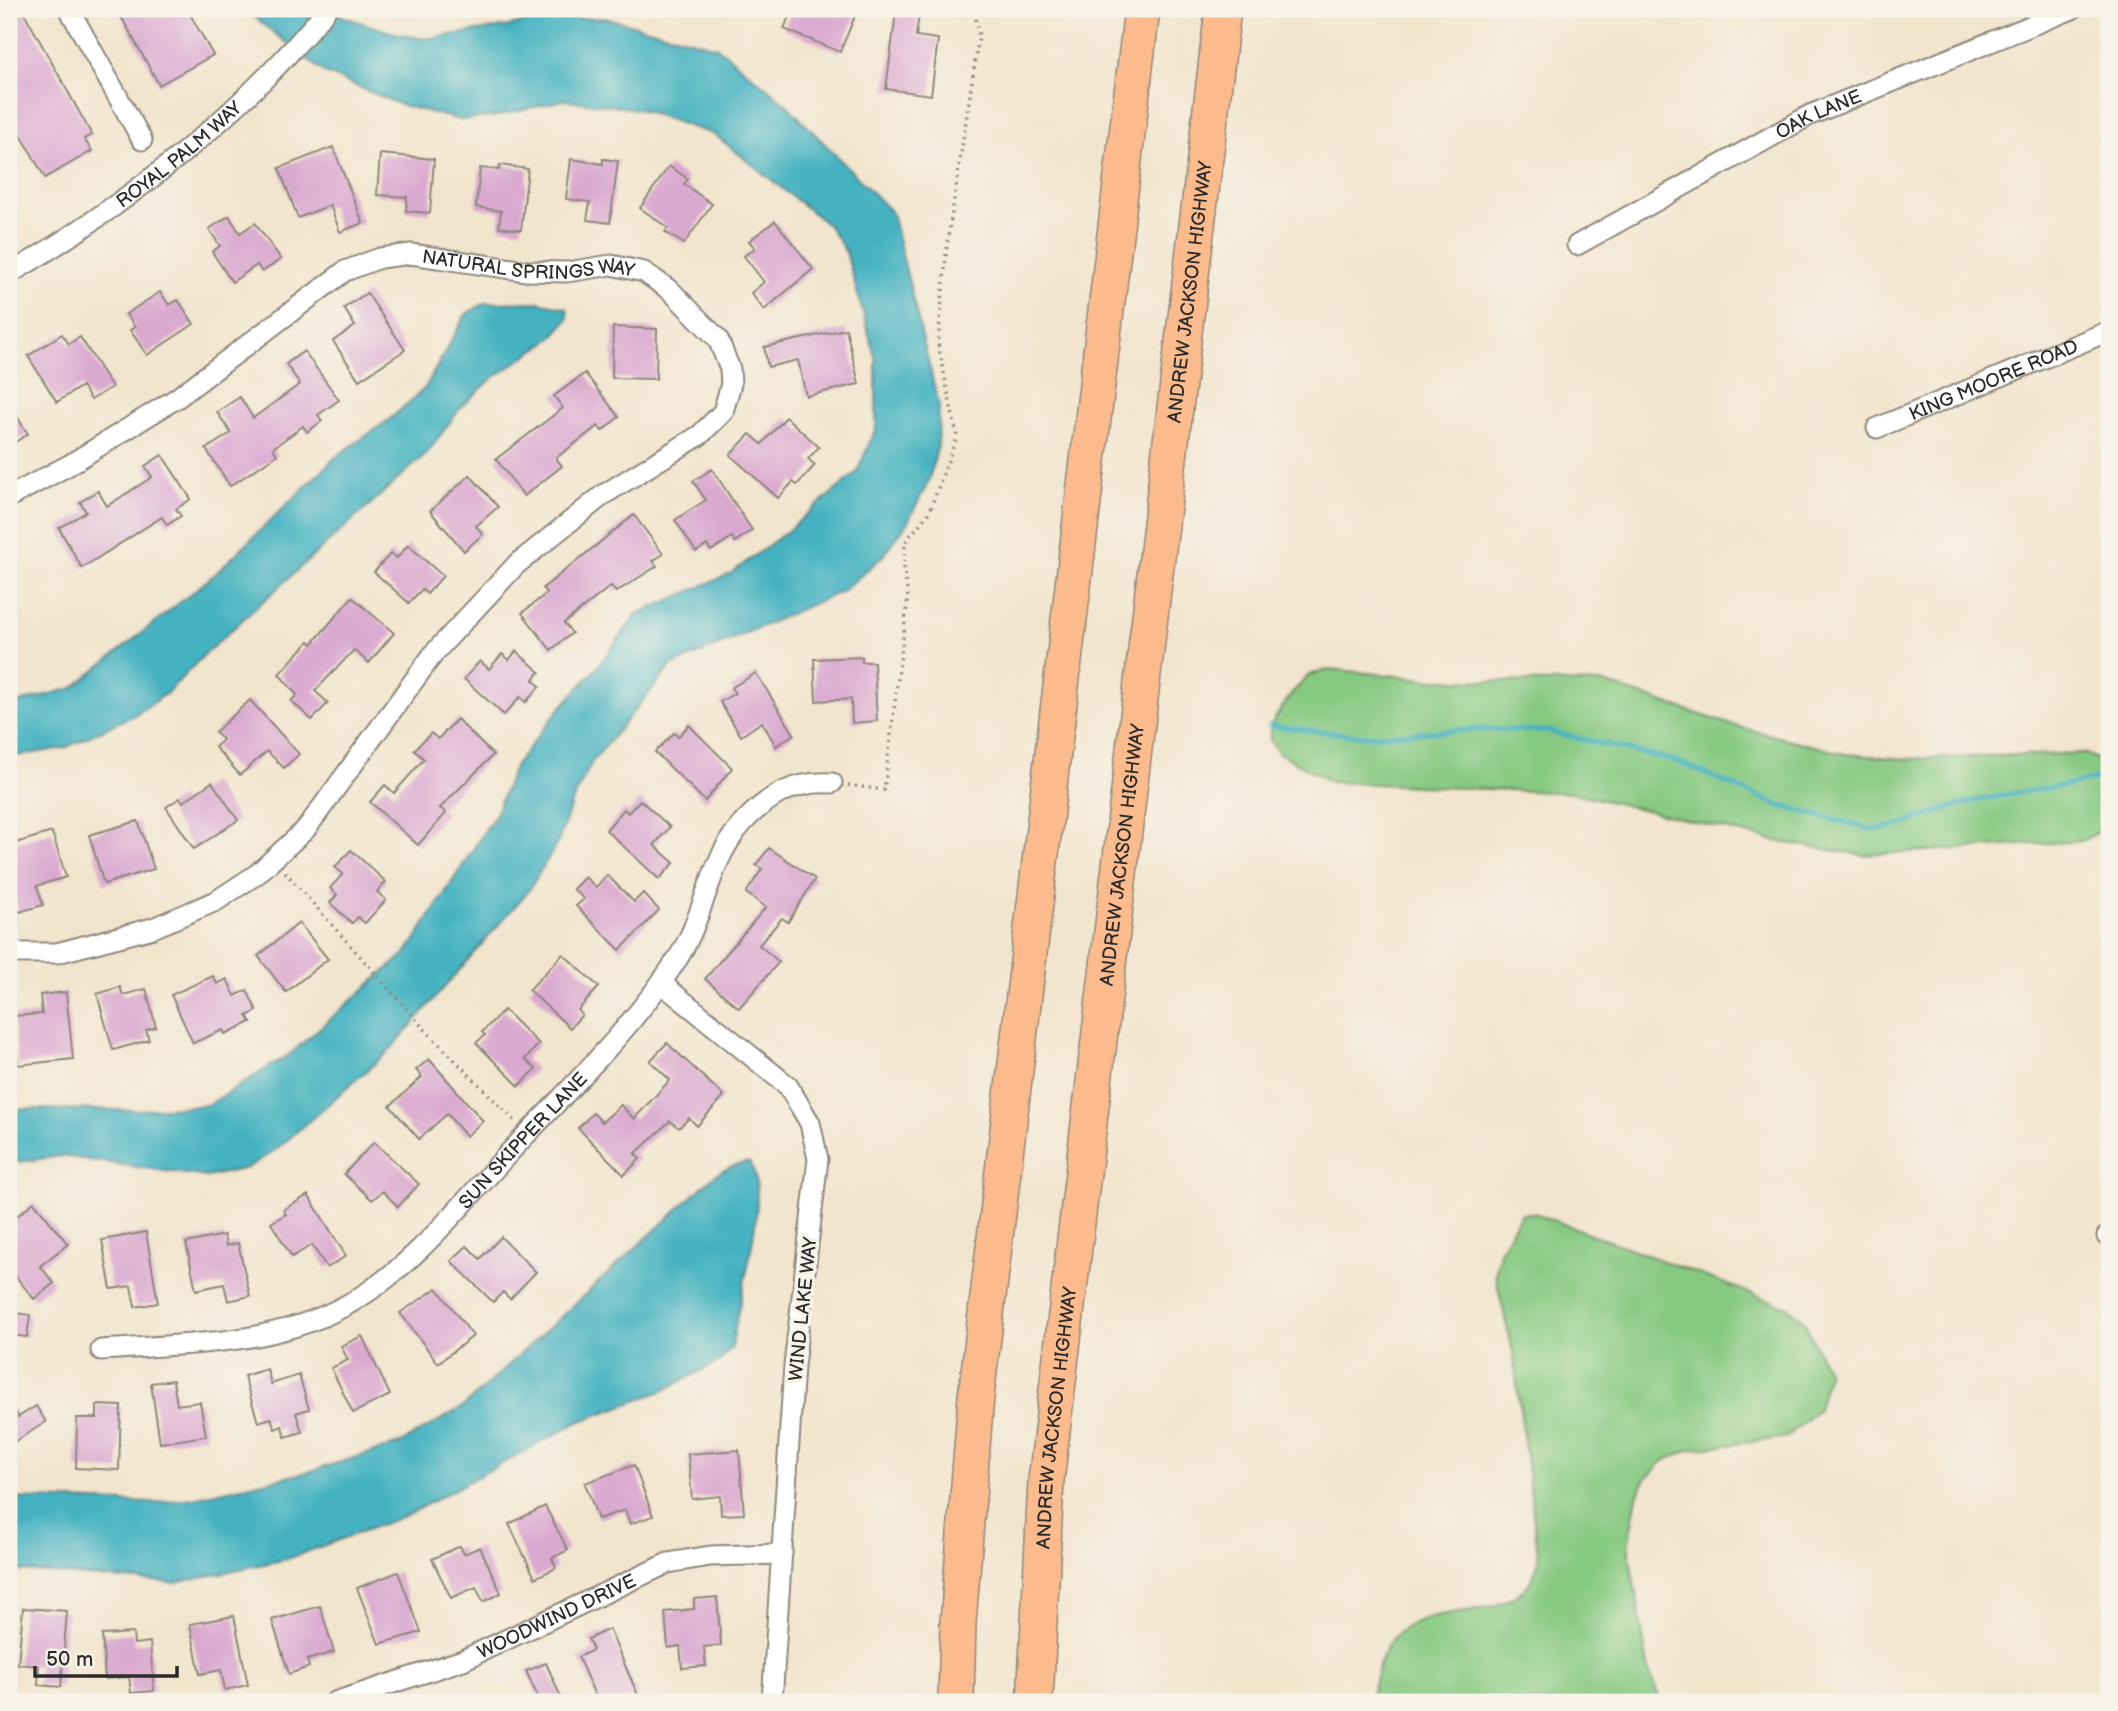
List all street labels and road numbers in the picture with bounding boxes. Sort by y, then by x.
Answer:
street label: OAK LANE [1772,85,1865,145]
street label: ROYAL PALM WAY [112,96,248,213]
street label: ANDREW JACKSON HIGHWAY [1163,159,1218,424]
street label: NATURAL SPRINGS WAY [421,246,637,285]
street label: KING MOORE ROAD [1906,335,2082,426]
street label: ANDREW JACKSON HIGHWAY [1096,722,1150,987]
street label: SUN SKIPPER LANE [454,1068,593,1214]
street label: WIND LAKE WAY [784,1235,823,1382]
street label: ANDREW JACKSON HIGHWAY [1033,1285,1082,1550]
street label: WOODWIND DRIVE [474,1570,640,1665]

